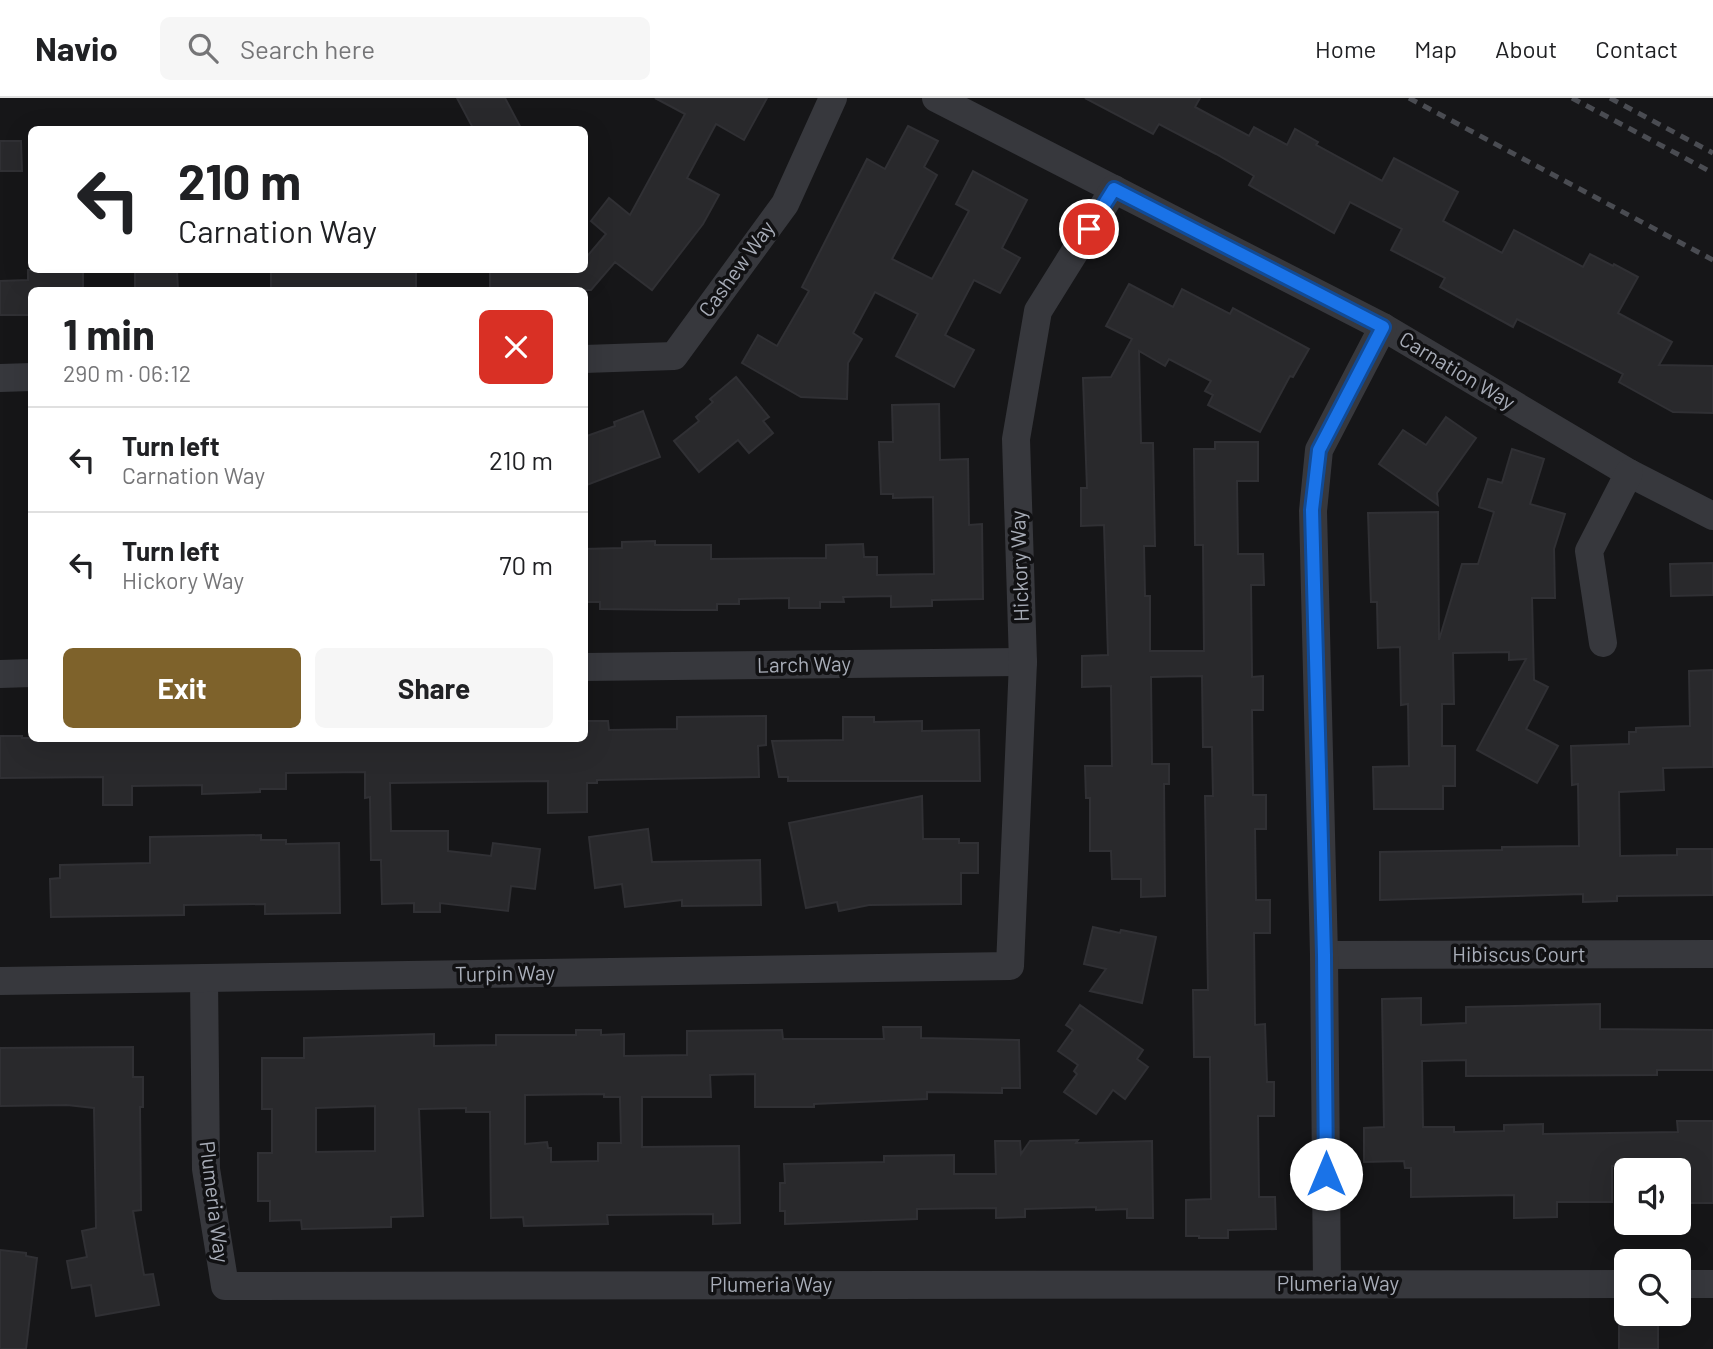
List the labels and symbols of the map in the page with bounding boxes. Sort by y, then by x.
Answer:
pin [1059,199,1119,259]
street label: Cashew Way [693,215,779,321]
street label: Carnation Way [1395,325,1520,414]
street label: Hickory Way [1004,510,1033,622]
street label: Larch Way [757,650,852,677]
street label: Hibiscus Court [1452,941,1586,966]
street label: Turpin Way [455,959,556,986]
position arrow [1289,1137,1363,1211]
street label: Plumeria Way [196,1139,235,1264]
street label: Plumeria Way [1277,1270,1400,1295]
street label: Plumeria Way [710,1271,833,1296]

